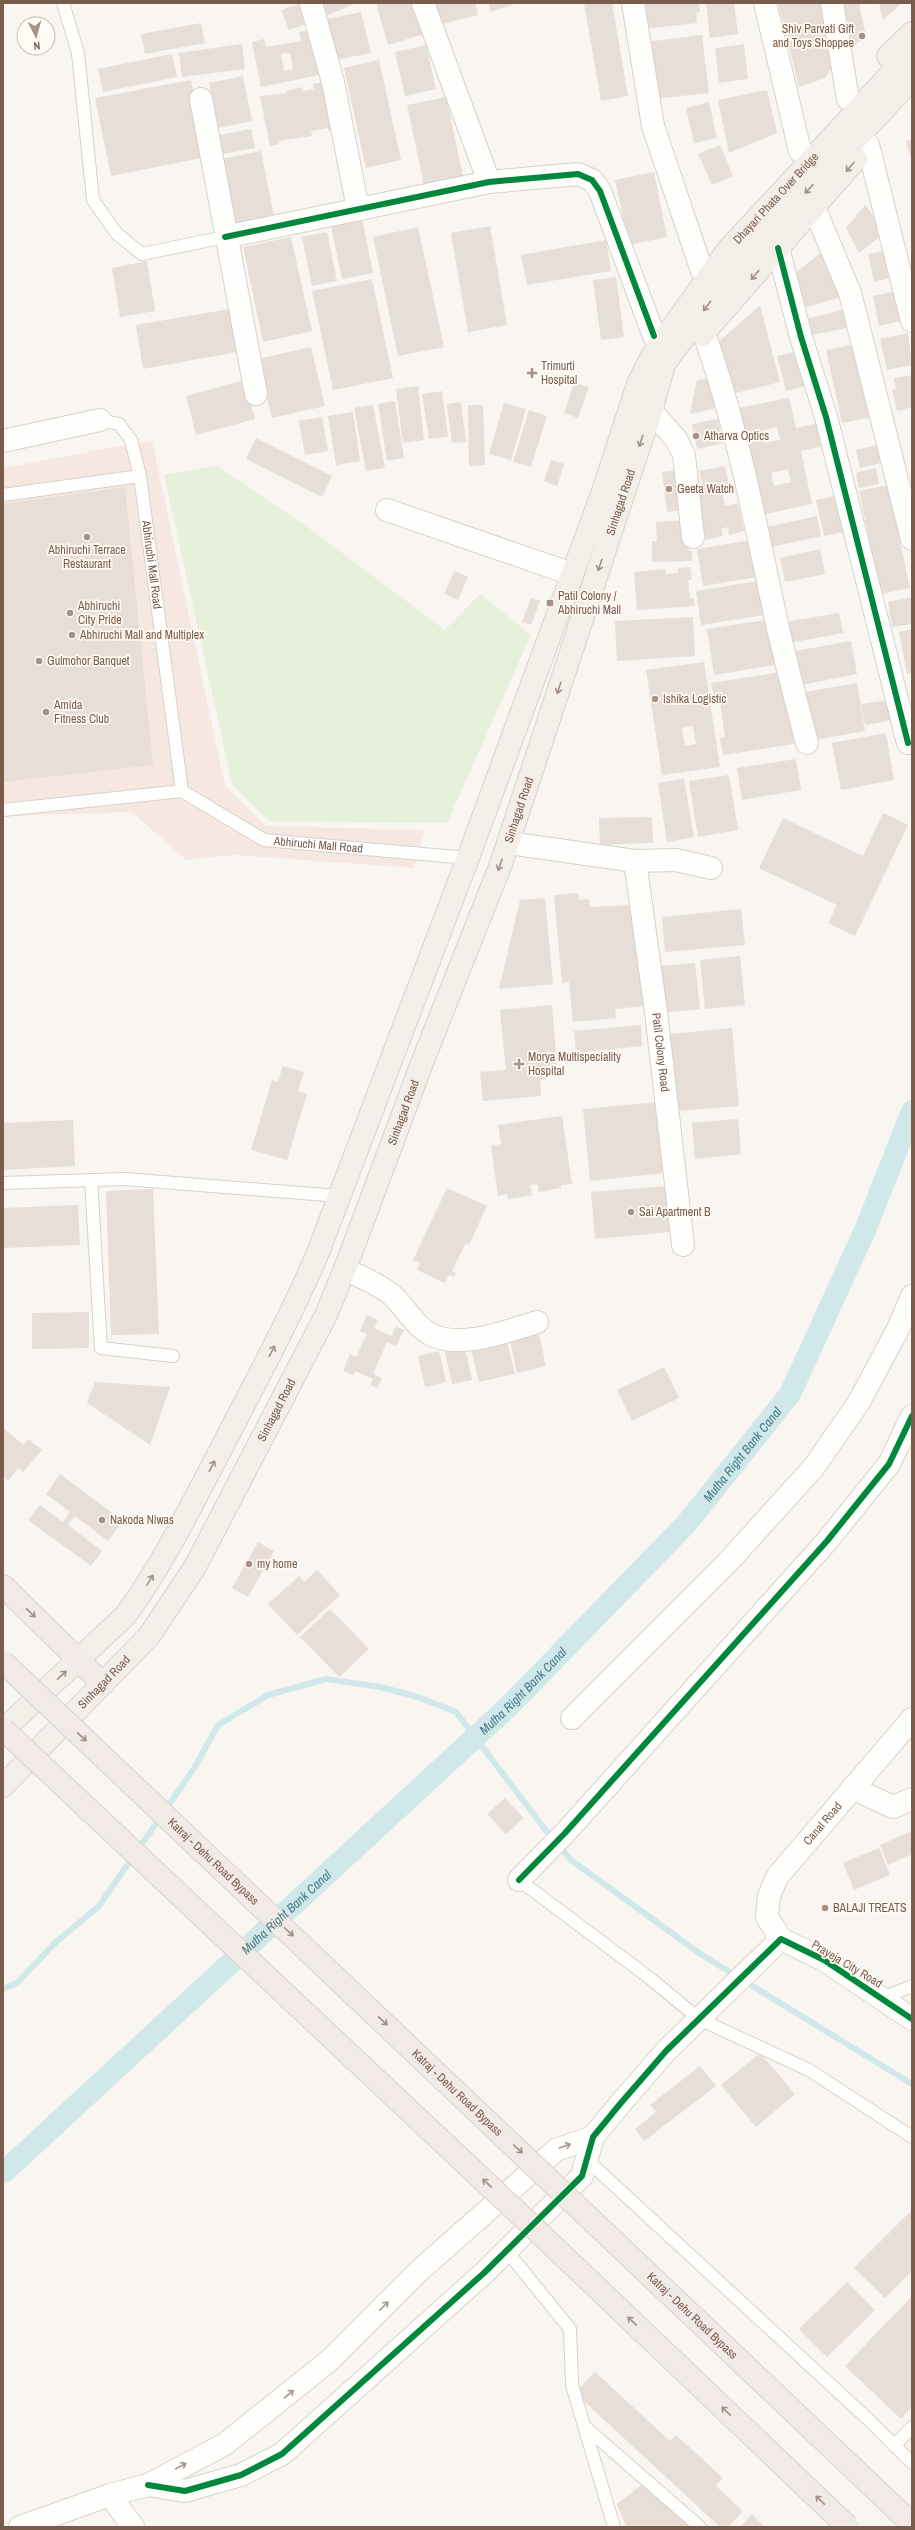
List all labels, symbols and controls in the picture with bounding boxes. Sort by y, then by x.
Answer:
north arrow [16,16,56,56]
place label: Shiv Parvati Gift and Toys Shoppee [773,21,854,51]
marker: Shiv Parvati Gift and Toys Shoppee [857,31,867,41]
text: N [33,39,41,53]
street label: Dhayari Phata Over Bridge [730,149,822,247]
one-way arrow [845,161,854,172]
one-way arrow [804,184,813,194]
one-way arrow [750,270,759,280]
one-way arrow [703,301,712,312]
place label: Trimurti Hospital [541,358,577,388]
marker: Trimurti Hospital [526,367,538,379]
place label: Atharva Optics [703,428,769,444]
marker: Atharva Optics [691,431,701,441]
one-way arrow [637,435,645,447]
street label: Sinhagad Road [602,467,639,537]
place label: Geeta Watch [677,481,734,497]
marker: Geeta Watch [664,484,674,494]
street label: Abhiruchi Mall Road [138,518,166,610]
marker: Abhiruchi Terrace Restaurant [82,532,92,542]
place label: Abhiruchi Terrace Restaurant [47,542,126,572]
one-way arrow [596,558,603,571]
place label: Patil Colony / Abhiruchi Mall [557,588,621,618]
place label: Abhiruchi City Pride [77,598,122,628]
marker: Patil Colony / Abhiruchi Mall [545,598,555,608]
marker: Abhiruchi City Pride [65,608,75,618]
place label: Abhiruchi Mall and Multiplex [79,627,204,643]
marker: Abhiruchi Mall and Multiplex [67,630,77,640]
place label: Gulmohor Banquet [47,653,130,669]
marker: Gulmohor Banquet [34,656,44,666]
one-way arrow [555,681,562,694]
place label: Ishika Logistic [663,691,727,707]
marker: Ishika Logistic [650,694,660,704]
place label: Amida Fitness Club [53,697,109,727]
marker: Amida Fitness Club [41,707,51,717]
street label: Sinhagad Road [501,775,537,845]
street label: Abhiruchi Mall Road [272,833,363,857]
one-way arrow [496,858,504,870]
street label: Patil Colony Road [648,1012,673,1093]
place label: Morya Multispeciality Hospital [528,1049,621,1079]
marker: Morya Multispeciality Hospital [513,1058,525,1070]
street label: Sinhagad Road [384,1078,423,1148]
place label: Sai Apartment B [639,1204,711,1220]
marker: Sai Apartment B [626,1207,636,1217]
one-way arrow [269,1345,276,1357]
street label: Sinhagad Road [254,1376,299,1444]
water label: Mutha Right Bank Canal [699,1403,785,1505]
one-way arrow [209,1460,216,1472]
place label: Nakoda Niwas [110,1512,174,1528]
marker: Nakoda Niwas [97,1515,107,1525]
place label: my home [257,1556,297,1572]
marker: my home [244,1559,254,1569]
one-way arrow [146,1575,154,1586]
one-way arrow [26,1608,36,1618]
water label: Mutha Right Bank Canal [475,1643,570,1738]
street label: Sinhagad Road [74,1652,134,1712]
one-way arrow [57,1670,67,1680]
one-way arrow [77,1732,87,1742]
street label: Canal Road [800,1799,846,1849]
street label: Katraj - Dehu Road Bypass [165,1815,262,1909]
water label: Mutha Right Bank Canal [237,1866,335,1958]
place label: BALAJI TREATS [833,1900,907,1916]
marker: BALAJI TREATS [820,1903,830,1913]
one-way arrow [283,1927,293,1936]
street label: Prayeja City Road [809,1937,885,1991]
one-way arrow [378,2016,388,2026]
street label: Katraj - Dehu Road Bypass [408,2046,506,2140]
one-way arrow [559,2142,571,2150]
one-way arrow [513,2144,523,2154]
one-way arrow [482,2178,492,2188]
street label: Katraj - Dehu Road Bypass [643,2269,741,2363]
one-way arrow [379,2301,389,2310]
one-way arrow [627,2316,637,2326]
one-way arrow [284,2389,294,2398]
one-way arrow [721,2406,731,2415]
one-way arrow [175,2461,187,2469]
one-way arrow [815,2495,825,2505]

